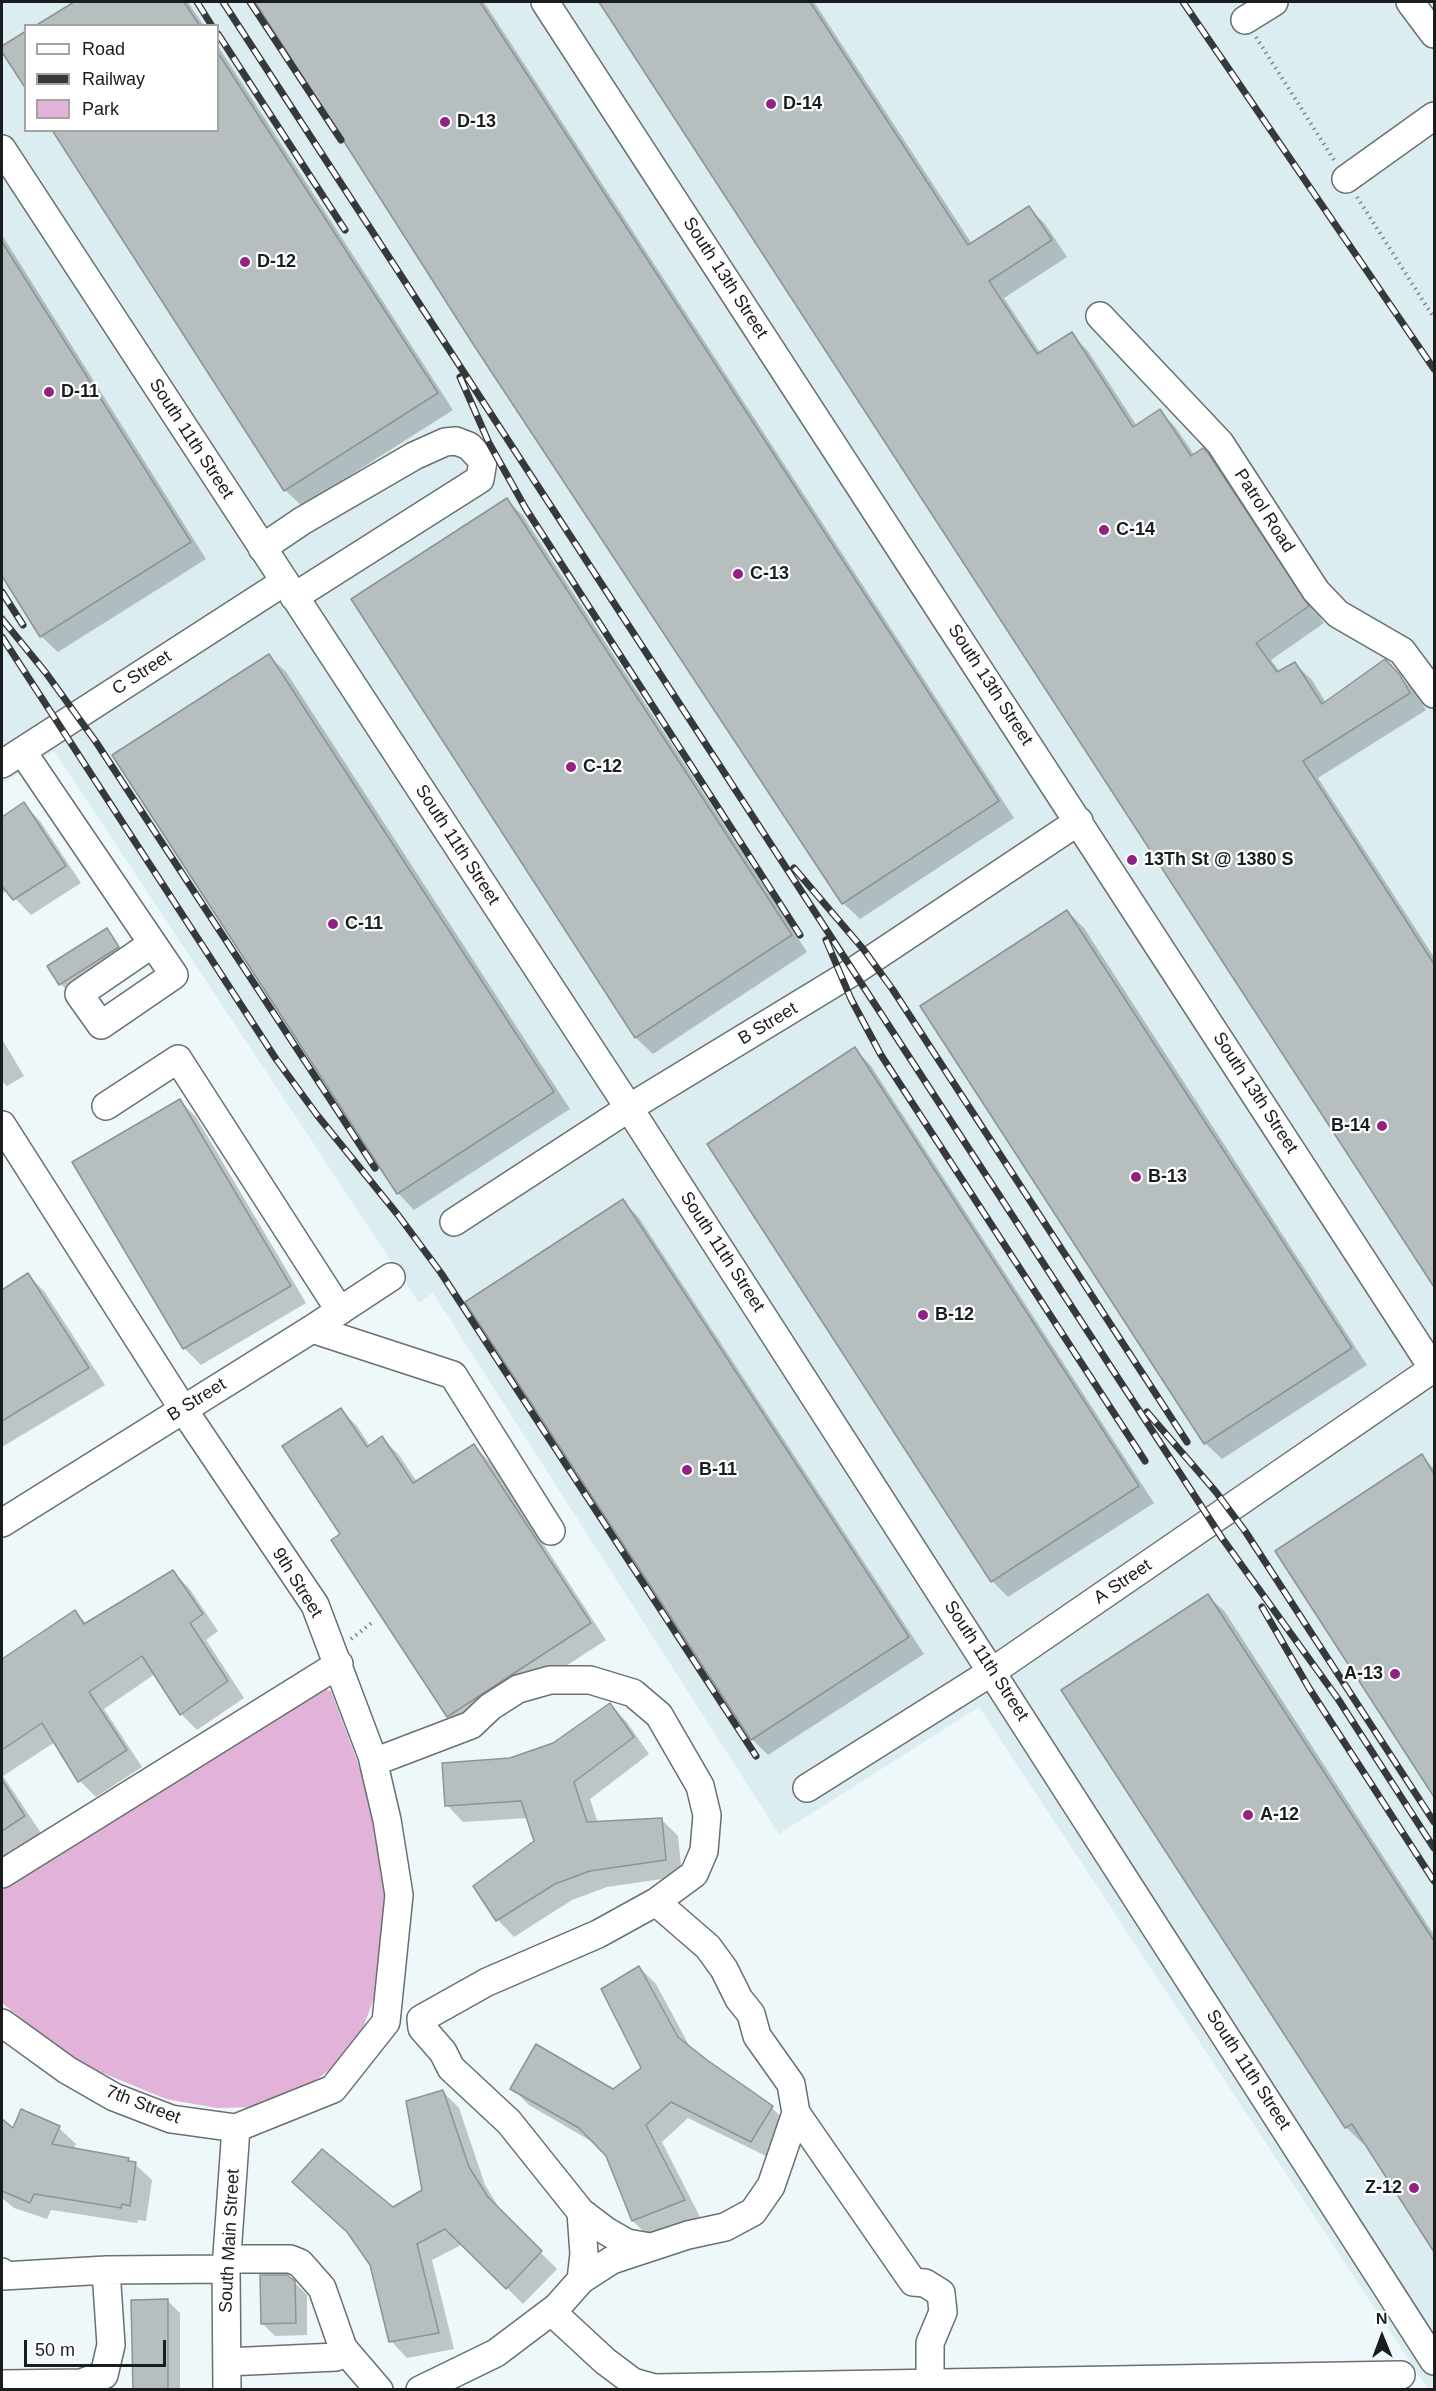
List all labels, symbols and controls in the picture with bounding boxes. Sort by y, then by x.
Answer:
legend [24,24,219,132]
text: Road [82,39,125,59]
text: Railway [82,69,145,89]
place label: D-14 [783,93,822,115]
marker: D-14 [764,97,778,111]
text: Park [82,99,119,119]
place label: D-13 [457,111,496,133]
marker: D-13 [438,115,452,129]
street label: South 13th Street [678,213,772,343]
place label: D-12 [257,251,296,273]
marker: D-12 [238,255,252,269]
street label: South 11th Street [144,375,238,503]
place label: D-11 [61,381,99,403]
marker: D-11 [42,385,56,399]
street label: Patrol Road [1229,465,1299,557]
place label: C-14 [1116,519,1155,541]
marker: C-14 [1097,523,1111,537]
place label: C-13 [750,563,789,585]
marker: C-13 [731,567,745,581]
street label: South 13th Street [943,620,1037,750]
street label: C Street [108,646,176,700]
place label: C-12 [583,756,622,778]
marker: C-12 [564,760,578,774]
street label: South 11th Street [410,781,504,909]
place label: 13Th St @ 1380 S [1144,849,1294,871]
marker: 13Th St @ 1380 S [1125,853,1139,867]
place label: C-11 [345,913,383,935]
marker: C-11 [326,917,340,931]
street label: B Street [735,998,801,1050]
street label: South 13th Street [1208,1028,1302,1158]
place label: B-14 [1331,1115,1370,1137]
marker: B-14 [1375,1119,1389,1133]
place label: B-13 [1148,1166,1187,1188]
marker: B-13 [1129,1170,1143,1184]
street label: South 11th Street [675,1188,769,1316]
place label: B-12 [935,1304,974,1326]
marker: B-12 [916,1308,930,1322]
street label: B Street [164,1374,230,1426]
place label: B-11 [699,1459,737,1481]
marker: B-11 [680,1463,694,1477]
street label: 9th Street [267,1544,327,1622]
street label: A Street [1090,1555,1156,1609]
street label: South 11th Street [939,1597,1033,1725]
place label: A-13 [1344,1663,1383,1685]
marker: A-13 [1388,1667,1402,1681]
place label: A-12 [1260,1804,1299,1826]
marker: A-12 [1241,1808,1255,1822]
street label: South 11th Street [1201,2006,1295,2134]
street label: 7th Street [103,2081,183,2129]
street label: South Main Street [215,2168,245,2314]
place label: Z-12 [1365,2177,1402,2199]
marker: Z-12 [1407,2181,1421,2195]
north arrow [1352,2307,1412,2367]
text: N [1376,2310,1388,2327]
scale bar [27,2328,170,2366]
text: 50 m [35,2340,75,2360]

